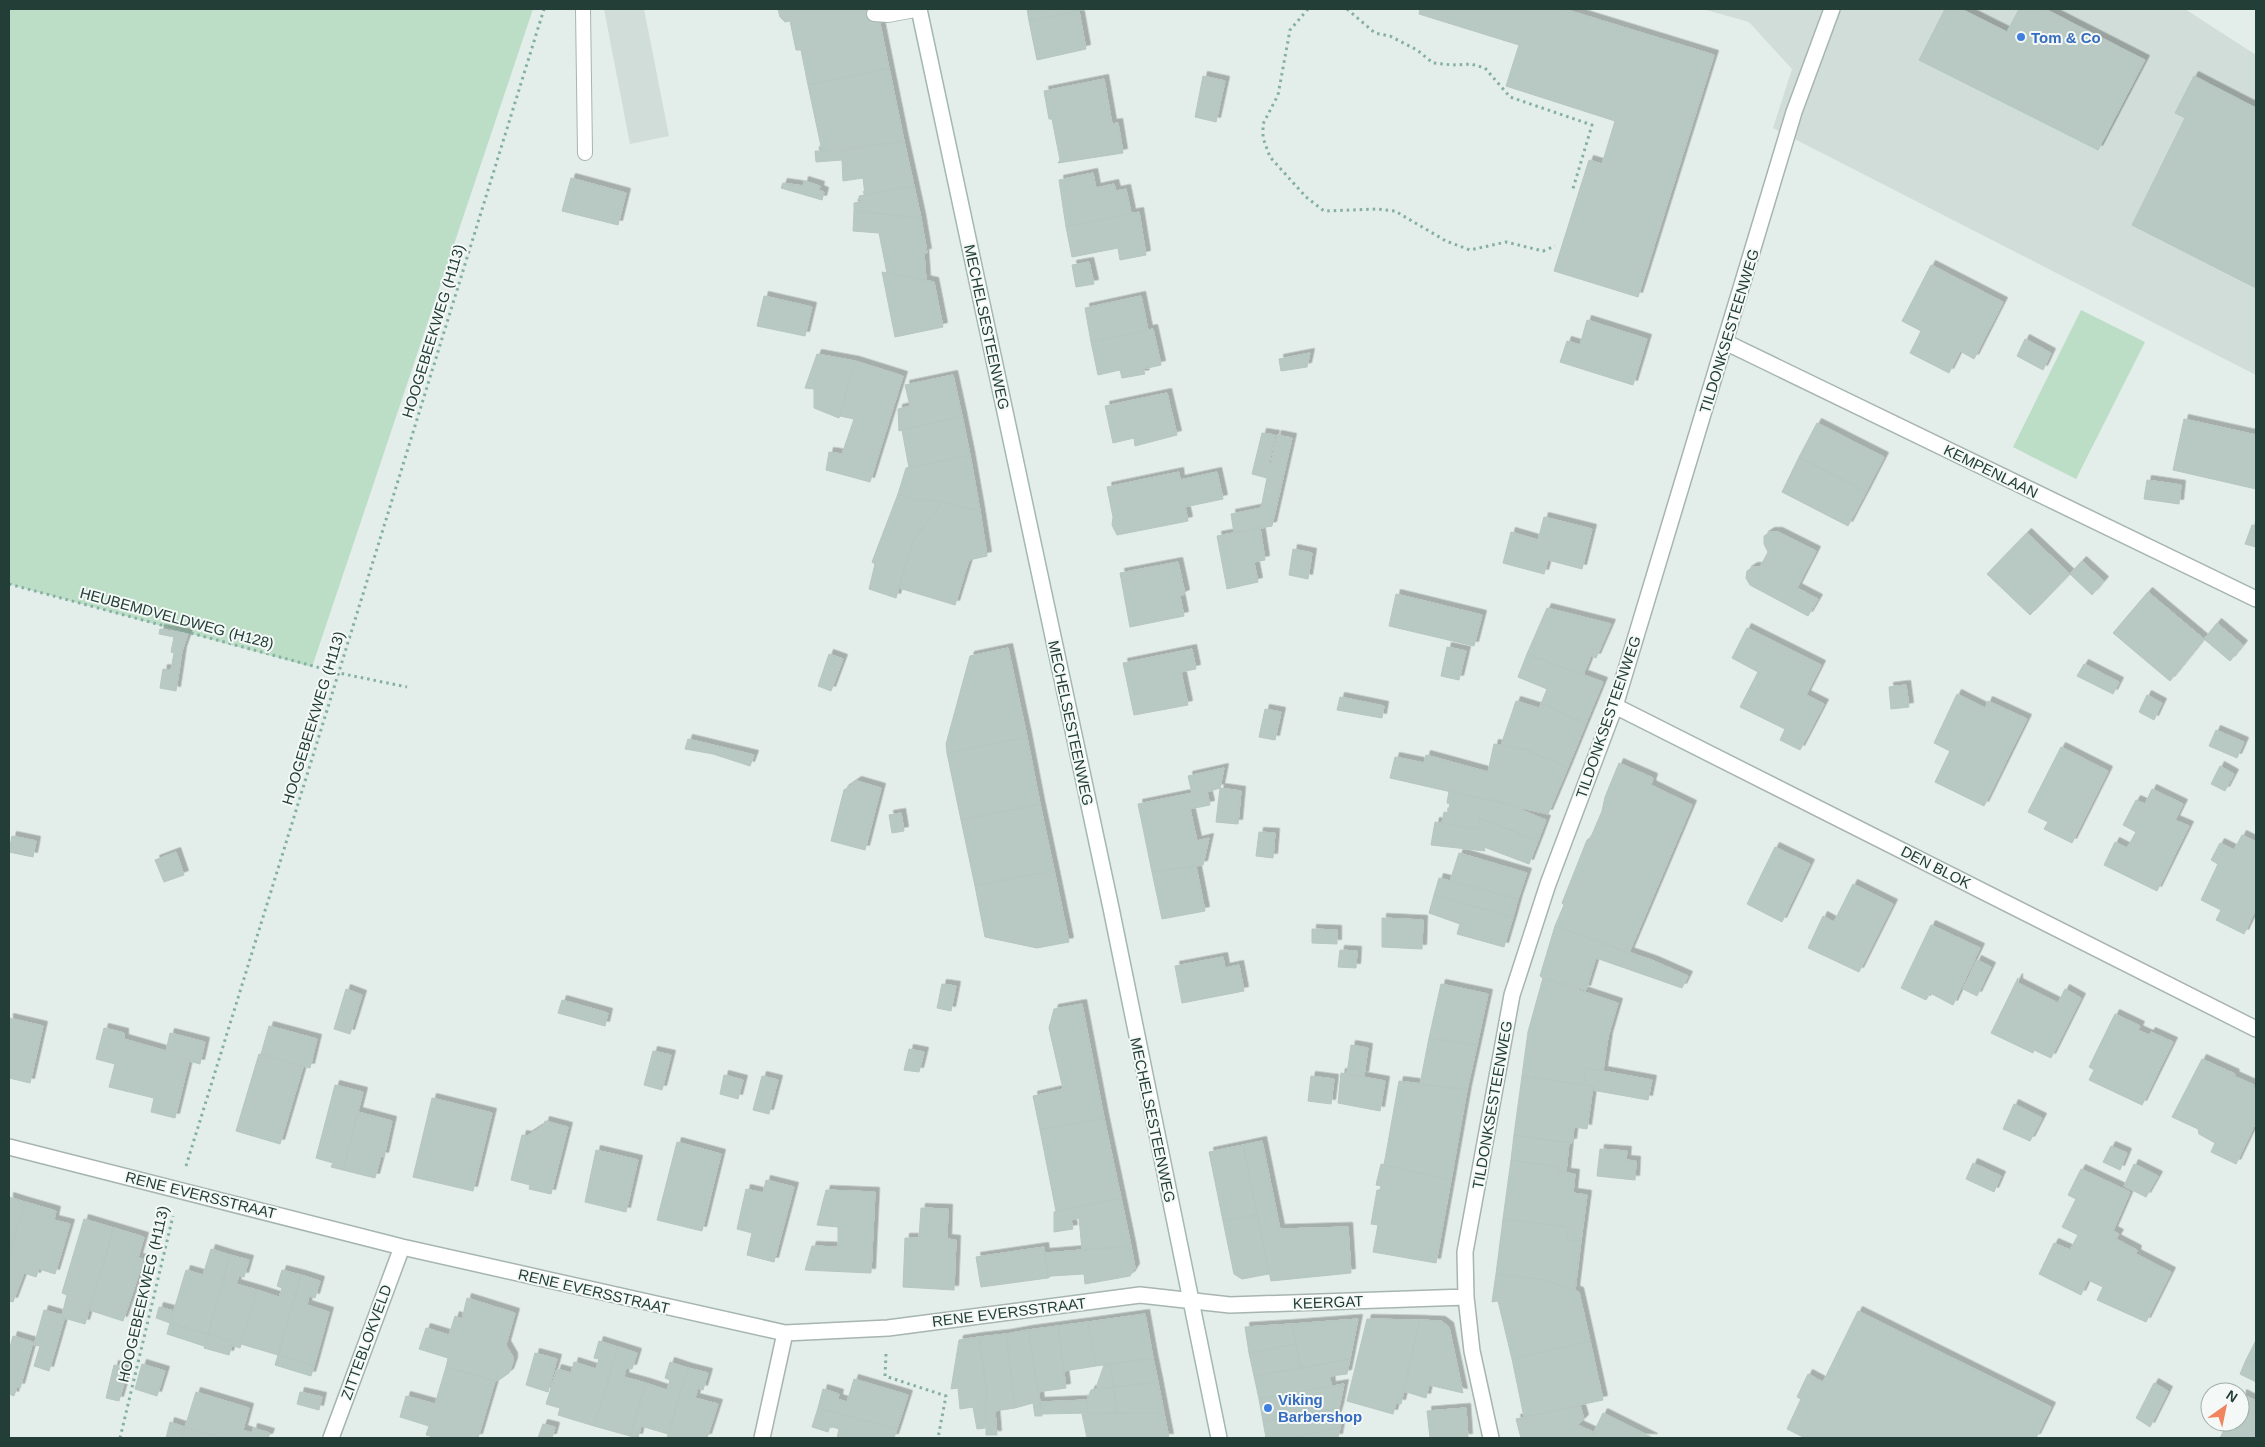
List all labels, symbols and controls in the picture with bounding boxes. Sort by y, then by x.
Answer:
place label: Tom & Co [2031,29,2101,46]
marker: Tom & Co [2015,31,2027,43]
street label: HOOGEBEEKWEG (H113) [398,242,468,420]
street label: MECHELSESTEENWEG [961,243,1013,411]
street label: TILDONKSESTEENWEG [1696,247,1762,415]
street label: KEMPENLAAN [1941,441,2041,501]
street label: HEUBEMDVELDWEG (H128) [78,584,276,652]
street label: HOOGEBEEKWEG (H113) [278,629,348,807]
street label: TILDONKSESTEENWEG [1572,633,1644,801]
street label: MECHELSESTEENWEG [1045,639,1097,807]
street label: DEN BLOK [1898,842,1974,892]
street label: TILDONKSESTEENWEG [1469,1019,1515,1191]
street label: MECHELSESTEENWEG [1127,1036,1179,1204]
street label: RENE EVERSSTRAAT [124,1168,278,1222]
street label: HOOGEBEEKWEG (H113) [114,1204,172,1384]
street label: RENE EVERSSTRAAT [517,1265,671,1317]
street label: ZITTEBLOKVELD [337,1282,395,1402]
street label: KEERGAT [1292,1292,1364,1312]
street label: RENE EVERSSTRAAT [931,1294,1087,1330]
north arrow [2200,1382,2250,1432]
text: N [2223,1387,2241,1406]
place label: Viking Barbershop [1278,1391,1362,1425]
marker: Viking Barbershop [1262,1402,1274,1414]

